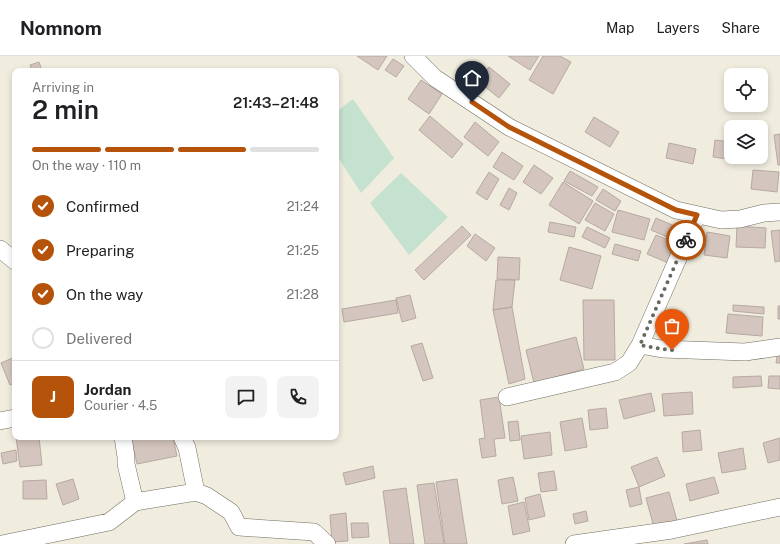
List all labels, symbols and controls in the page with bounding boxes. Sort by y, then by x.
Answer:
text: Nomnom [20,17,102,39]
text: Map [606,20,634,36]
text: Layers [656,20,700,36]
text: Share [722,20,760,36]
pin [455,61,489,102]
icon: home [461,67,483,89]
map controls [724,68,768,164]
button: locate [724,68,768,112]
text: Arriving in [32,80,94,95]
text: 2 min [32,94,99,125]
text: 21:43–21:48 [233,94,319,111]
button: layers [724,120,768,164]
text: On the way · 110 m [32,158,141,173]
icon: check [32,195,54,217]
text: Confirmed [66,198,139,215]
text: 21:24 [287,199,319,214]
courier [666,220,706,260]
icon: bike [675,229,697,251]
icon: check [32,239,54,261]
text: Preparing [66,242,135,259]
text: 21:25 [287,243,319,258]
icon: check [32,283,54,305]
text: On the way [66,286,143,303]
text: 21:28 [287,287,319,302]
pin [655,309,689,350]
icon: bag [661,315,683,337]
text: Delivered [66,330,132,347]
button: chat [225,376,267,418]
button: phone [277,376,319,418]
text: Jordan [84,381,131,398]
text: J [50,388,56,405]
text: Courier · 4.5 [84,398,157,413]

